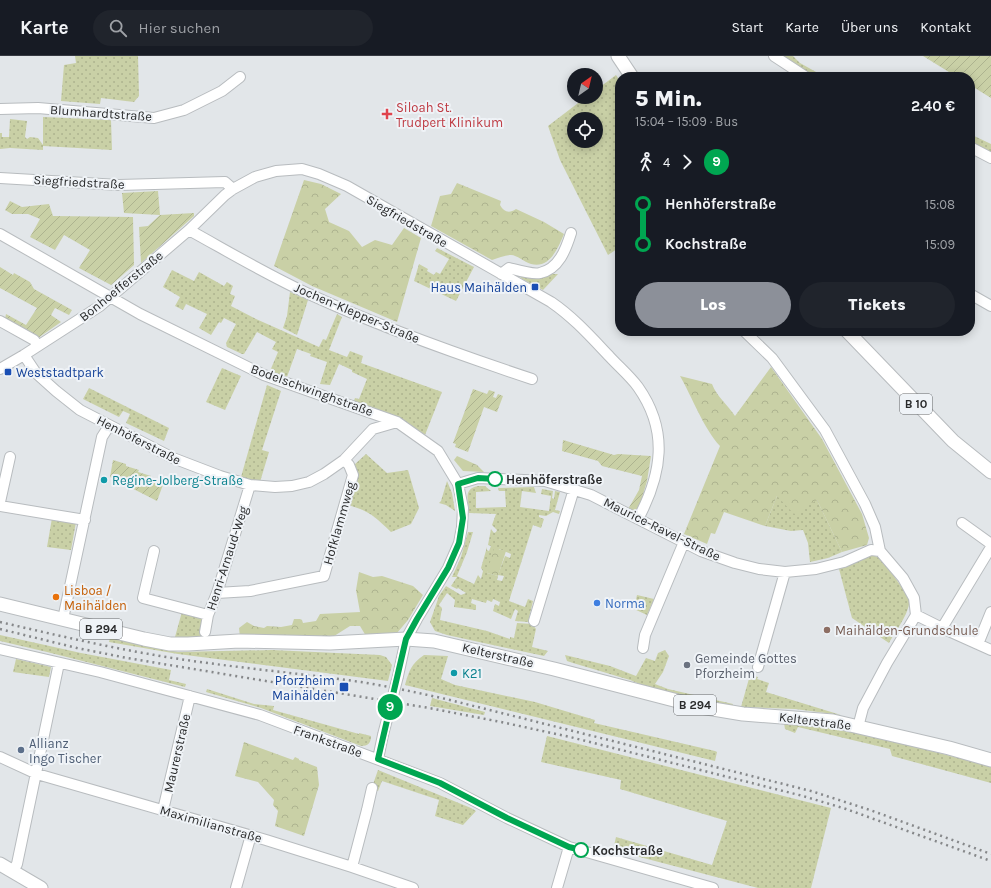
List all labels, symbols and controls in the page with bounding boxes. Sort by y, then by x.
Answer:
search box [93,10,373,46]
text: Karte [20,17,69,39]
icon: search [107,17,129,39]
text: Hier suchen [139,19,220,37]
text: Start [731,19,763,36]
text: Karte [785,19,819,36]
text: Über uns [841,19,898,36]
text: Kontakt [920,19,971,36]
north arrow [567,68,603,104]
map controls [567,68,603,148]
text: 5 Min. [635,86,702,112]
text: 2.40 € [911,97,955,115]
place label: Siloah St. Trudpert Klinikum [396,100,503,130]
street label: Blumhardtstraße [49,102,153,124]
marker: Siloah St. Trudpert Klinikum [381,108,393,120]
button: locate [567,112,603,148]
text: 15:04 – 15:09 · Bus [635,114,738,129]
icon: walk [635,151,657,173]
icon: forward [676,151,698,173]
text: 9 [712,153,721,170]
text: 4 [663,155,670,170]
street label: Siegfriedstraße [33,172,125,192]
street label: Siegfriedstraße [364,192,451,250]
text: Henhöferstraße [665,195,776,213]
text: 15:08 [925,197,955,212]
text: Kochstraße [665,235,747,253]
text: 15:09 [925,237,955,252]
street label: Bonhoefferstraße [76,248,166,324]
street label: Jochen-Klepper-Straße [292,280,422,346]
place label: Haus Maihälden [430,280,527,295]
marker: Haus Maihälden [530,282,540,292]
button: Los [635,282,791,328]
button: Tickets [799,282,955,328]
street label: Bodelschwinghstraße [249,361,376,419]
place label: Weststadtpark [16,365,104,380]
marker: Weststadtpark [3,367,13,377]
road number: B 10 [900,394,932,414]
street label: Henhöferstraße [95,412,184,468]
marker: Henhöferstraße [487,471,503,487]
place label: Henhöferstraße [506,472,603,487]
place label: Regine-Jolberg-Straße [112,473,243,488]
marker: Regine-Jolberg-Straße [99,475,109,485]
street label: Hofklammweg [320,479,358,566]
street label: Maurice-Ravel-Straße [601,494,723,564]
street label: Henri-Arnaud-Weg [203,503,251,612]
place label: Lisboa / Maihälden [64,583,127,613]
marker: Lisboa / Maihälden [51,592,61,602]
place label: Norma [605,596,645,611]
marker: Norma [592,598,602,608]
road number: B 294 [80,619,122,639]
place label: Maihälden-Grundschule [835,623,979,638]
marker: Maihälden-Grundschule [822,625,832,635]
street label: Kelterstraße [461,640,535,671]
place label: Gemeinde Gottes Pforzheim [695,651,797,681]
marker: Gemeinde Gottes Pforzheim [682,660,692,670]
place label: K21 [462,666,482,681]
marker: K21 [449,668,459,678]
place label: Pforzheim Maihälden [272,673,335,703]
marker: Pforzheim Maihälden [338,681,350,693]
line badge: 9 [377,694,403,720]
road number: B 294 [674,695,716,715]
text: 9 [386,698,394,715]
street label: Kelterstraße [778,709,852,733]
street label: Maurerstraße [161,712,193,794]
street label: Frankstraße [292,722,365,760]
place label: Allianz Ingo Tischer [29,736,101,766]
marker: Allianz Ingo Tischer [16,745,26,755]
street label: Maximilianstraße [158,802,264,846]
marker: Kochstraße [573,842,589,858]
place label: Kochstraße [592,843,663,858]

